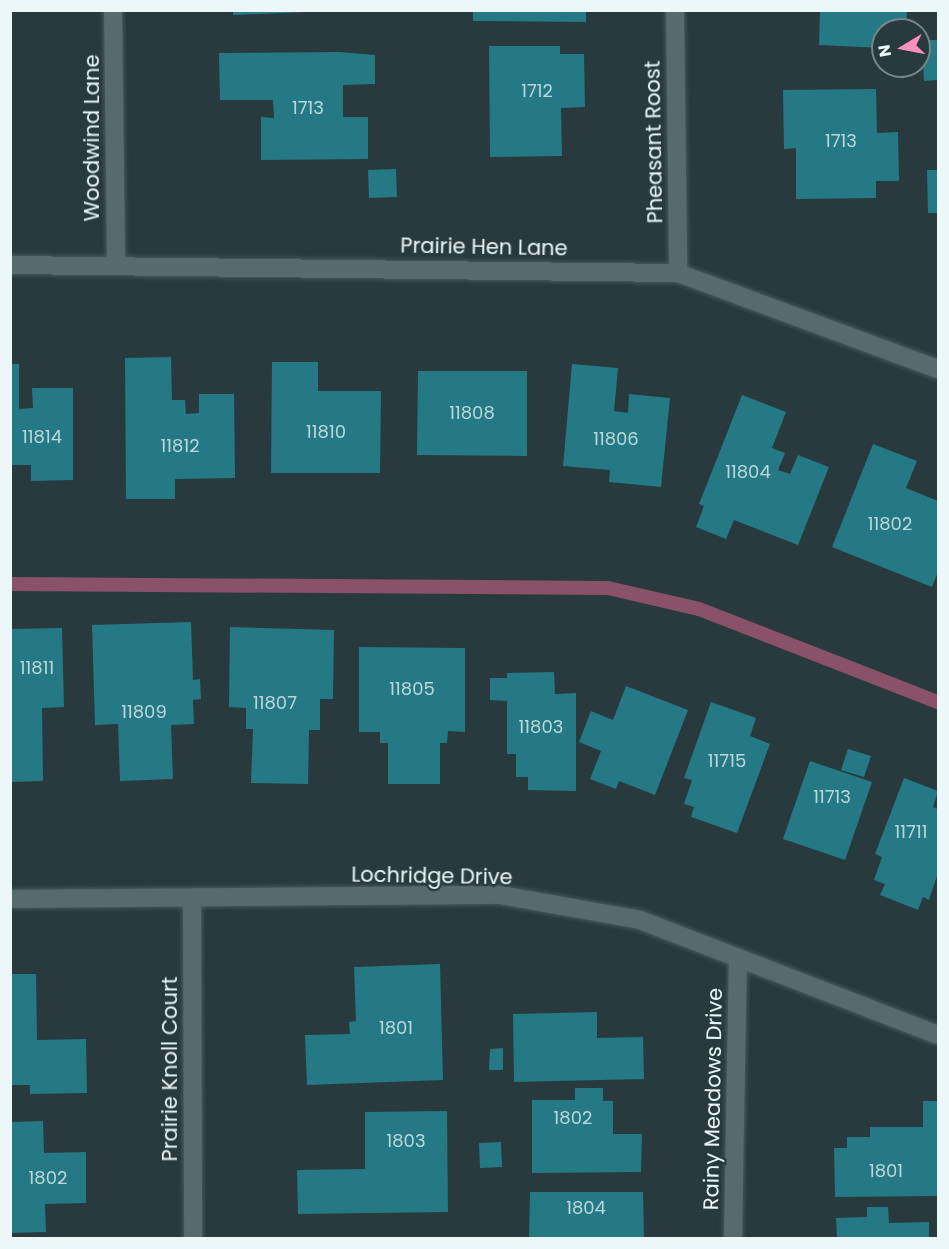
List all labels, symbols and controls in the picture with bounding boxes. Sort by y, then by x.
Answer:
north arrow [871,18,931,78]
text: N [872,43,897,59]
street label: Woodwind Lane [79,55,105,221]
street label: Pheasant Roost [640,60,668,224]
house number: 1712 [521,80,553,102]
house number: 1713 [292,97,324,119]
house number: 1713 [825,130,857,152]
street label: Prairie Hen Lane [400,233,568,261]
house number: 11808 [449,402,495,424]
house number: 11810 [306,421,346,443]
house number: 11814 [22,426,62,448]
house number: 11806 [593,428,639,450]
house number: 11812 [161,435,199,457]
house number: 11804 [725,461,771,483]
house number: 11802 [868,513,912,535]
house number: 11811 [20,657,54,679]
house number: 11805 [389,678,435,700]
house number: 11807 [253,692,297,714]
house number: 11809 [121,701,167,723]
house number: 11803 [519,716,563,738]
house number: 11715 [708,750,746,772]
house number: 11713 [813,786,851,808]
house number: 11711 [895,821,927,843]
street label: Lochridge Drive [351,862,513,890]
street label: Prairie Knoll Court [157,977,183,1161]
street label: Rainy Meadows Drive [698,988,728,1210]
house number: 1801 [379,1017,413,1039]
house number: 1802 [554,1107,592,1129]
house number: 1803 [386,1130,426,1152]
house number: 1801 [869,1160,903,1182]
house number: 1802 [29,1167,67,1189]
house number: 1804 [566,1197,606,1219]

